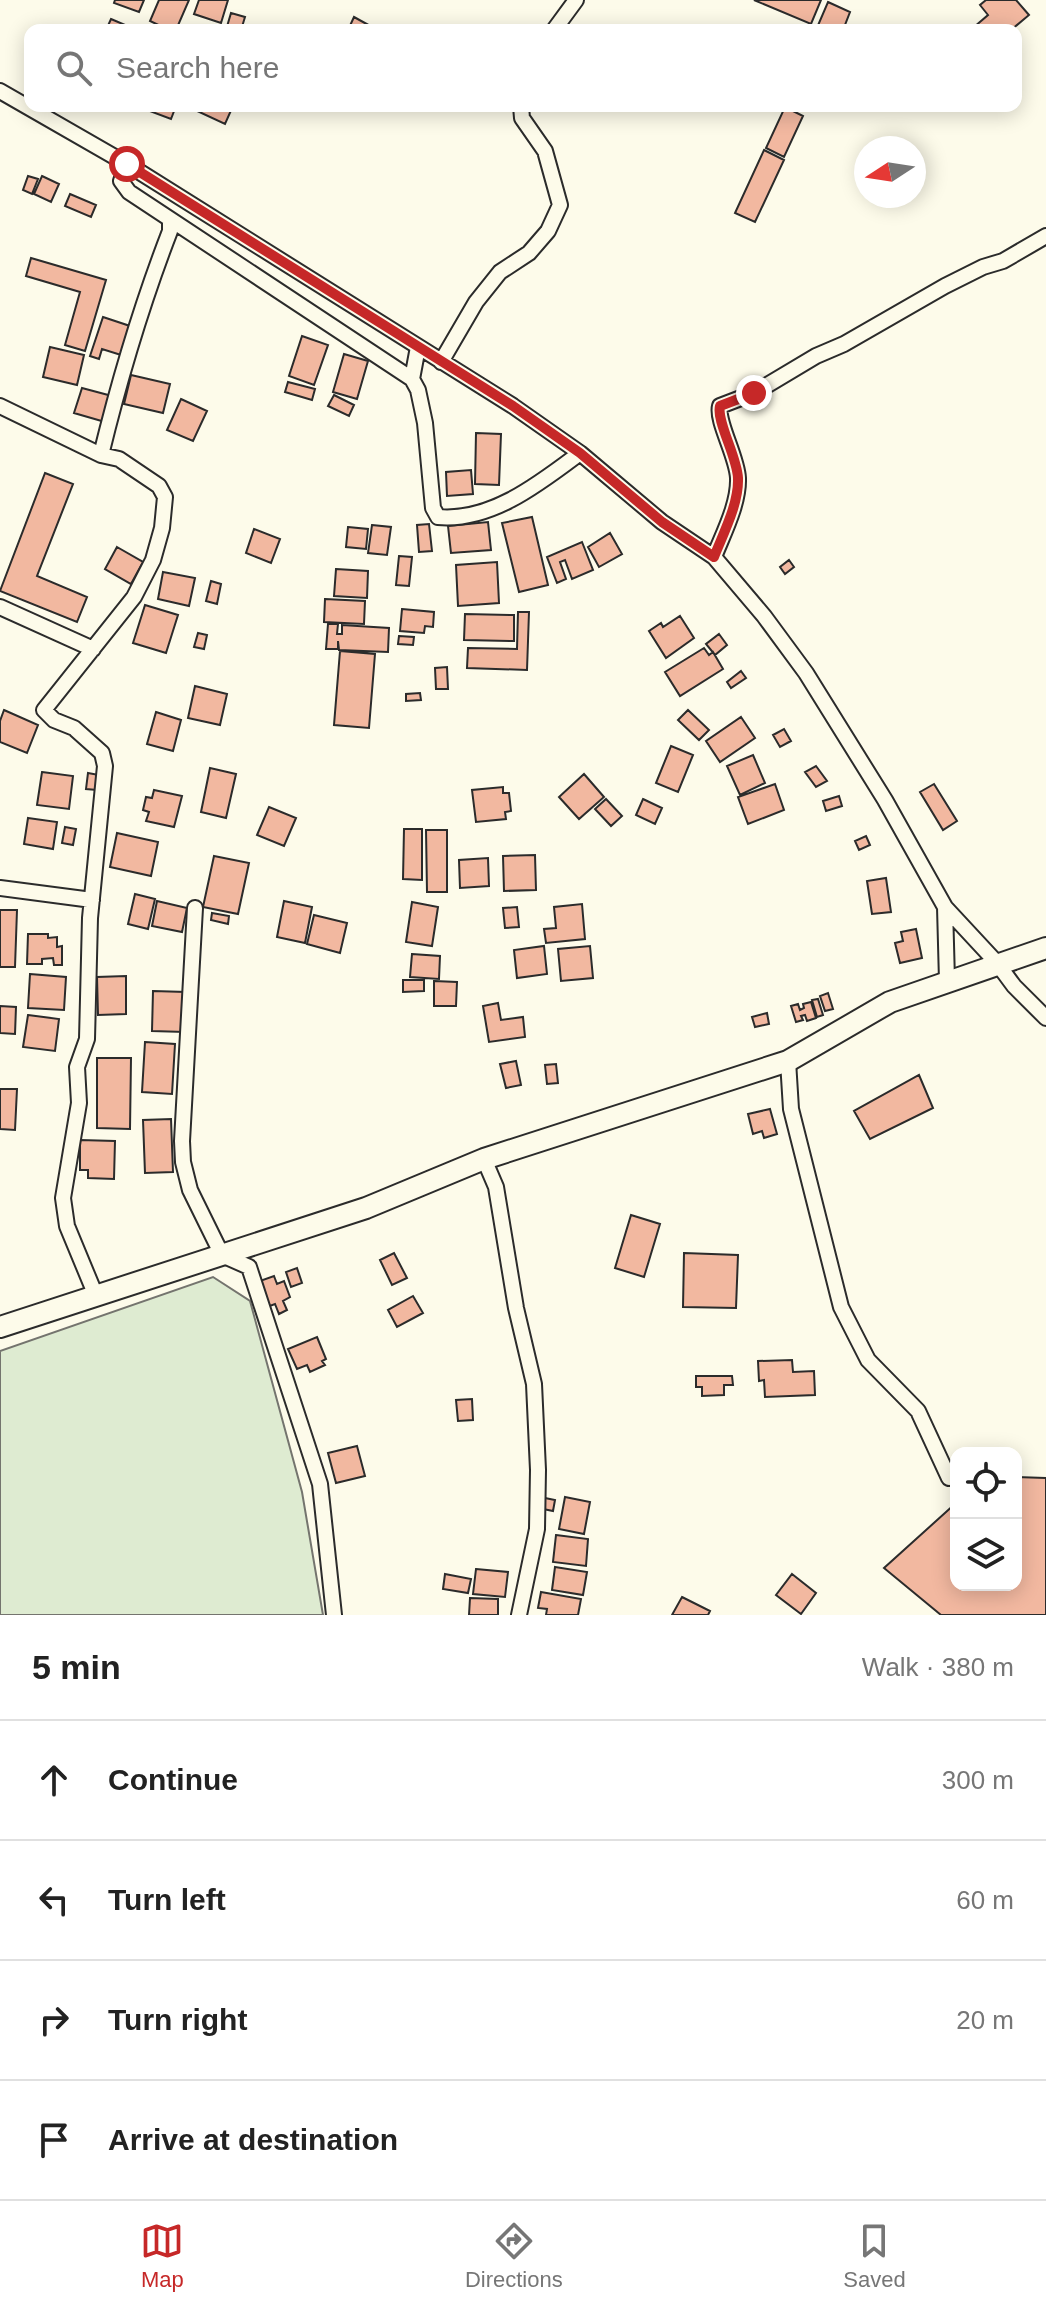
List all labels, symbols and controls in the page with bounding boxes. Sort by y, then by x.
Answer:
search box [24,24,1022,112]
icon: search [52,46,96,90]
text: Search here [116,51,279,84]
north arrow [854,136,926,208]
route start [109,146,145,182]
route end [736,375,772,411]
map controls [950,1447,1022,1591]
button: locate [950,1447,1022,1519]
button: layers [950,1519,1022,1591]
text: 5 min [32,1648,121,1686]
text: Walk · 380 m [862,1652,1014,1682]
icon: ahead [32,1758,76,1802]
text: Continue [108,1763,238,1796]
text: 300 m [942,1765,1014,1795]
icon: left [32,1878,76,1922]
text: Turn left [108,1883,226,1916]
text: 60 m [956,1885,1014,1915]
icon: right [32,1998,76,2042]
text: Turn right [108,2003,247,2036]
text: 20 m [956,2005,1014,2035]
icon: arrive [32,2118,76,2162]
text: Arrive at destination [108,2123,398,2156]
tab: Map [140,2219,184,2293]
tab: Directions [465,2219,563,2293]
tab: Saved [843,2219,906,2293]

